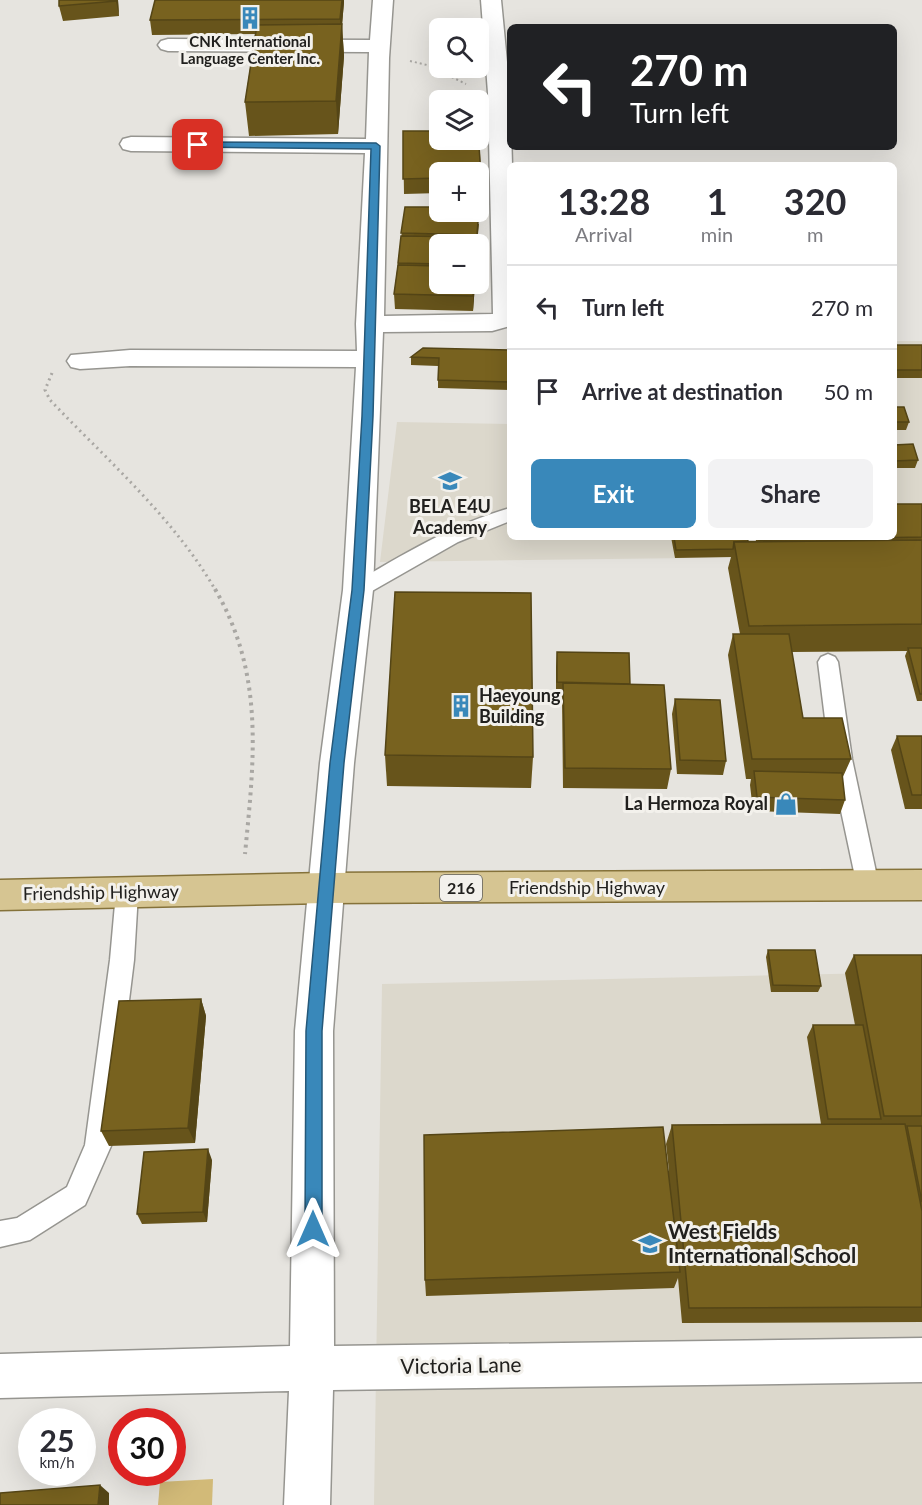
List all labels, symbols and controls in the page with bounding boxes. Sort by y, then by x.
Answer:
building icon: CNK International Language Center Inc. [237,5,263,31]
map controls [429,18,489,294]
button: search [429,18,489,78]
place label: CNK International Language Center Inc. [180,32,320,67]
text: 270 m [630,45,748,95]
icon: left [531,48,609,126]
button: layers [429,90,489,150]
text: Turn left [630,96,729,129]
pin [172,119,223,170]
icon: arrive [181,128,214,161]
button: + [429,162,489,222]
text: 13:28 [558,179,650,223]
text: 1 [707,179,728,223]
text: 320 [784,179,846,223]
text: Arrival [575,222,633,246]
text: min [701,222,733,246]
text: m [807,222,823,246]
button: − [429,234,489,294]
icon: left [531,291,564,324]
text: Turn left [582,294,664,321]
text: 270 m [811,294,873,321]
icon: arrive [531,375,564,408]
text: Arrive at destination [582,378,783,405]
text: 50 m [824,378,873,405]
button: Exit [531,459,696,528]
button: Share [708,459,873,528]
school or university icon: BELA E4U Academy [437,468,463,494]
place label: BELA E4U Academy [409,495,491,538]
place label: Haeyoung Building [479,684,561,727]
building icon: Haeyoung Building [448,693,474,719]
shop icon: La Hermoza Royal [773,791,799,817]
place label: La Hermoza Royal [624,792,768,814]
road number: 216 [440,875,482,901]
street label: Friendship Highway [509,876,666,898]
street label: Friendship Highway [23,880,180,904]
position arrow [281,1197,345,1261]
place label: West Fields International School [668,1218,856,1267]
school or university icon: West Fields International School [637,1231,663,1257]
street label: Victoria Lane [400,1351,522,1378]
speed limit sign: 30 [108,1408,186,1486]
text: 25 [40,1422,74,1458]
text: km/h [39,1453,75,1471]

